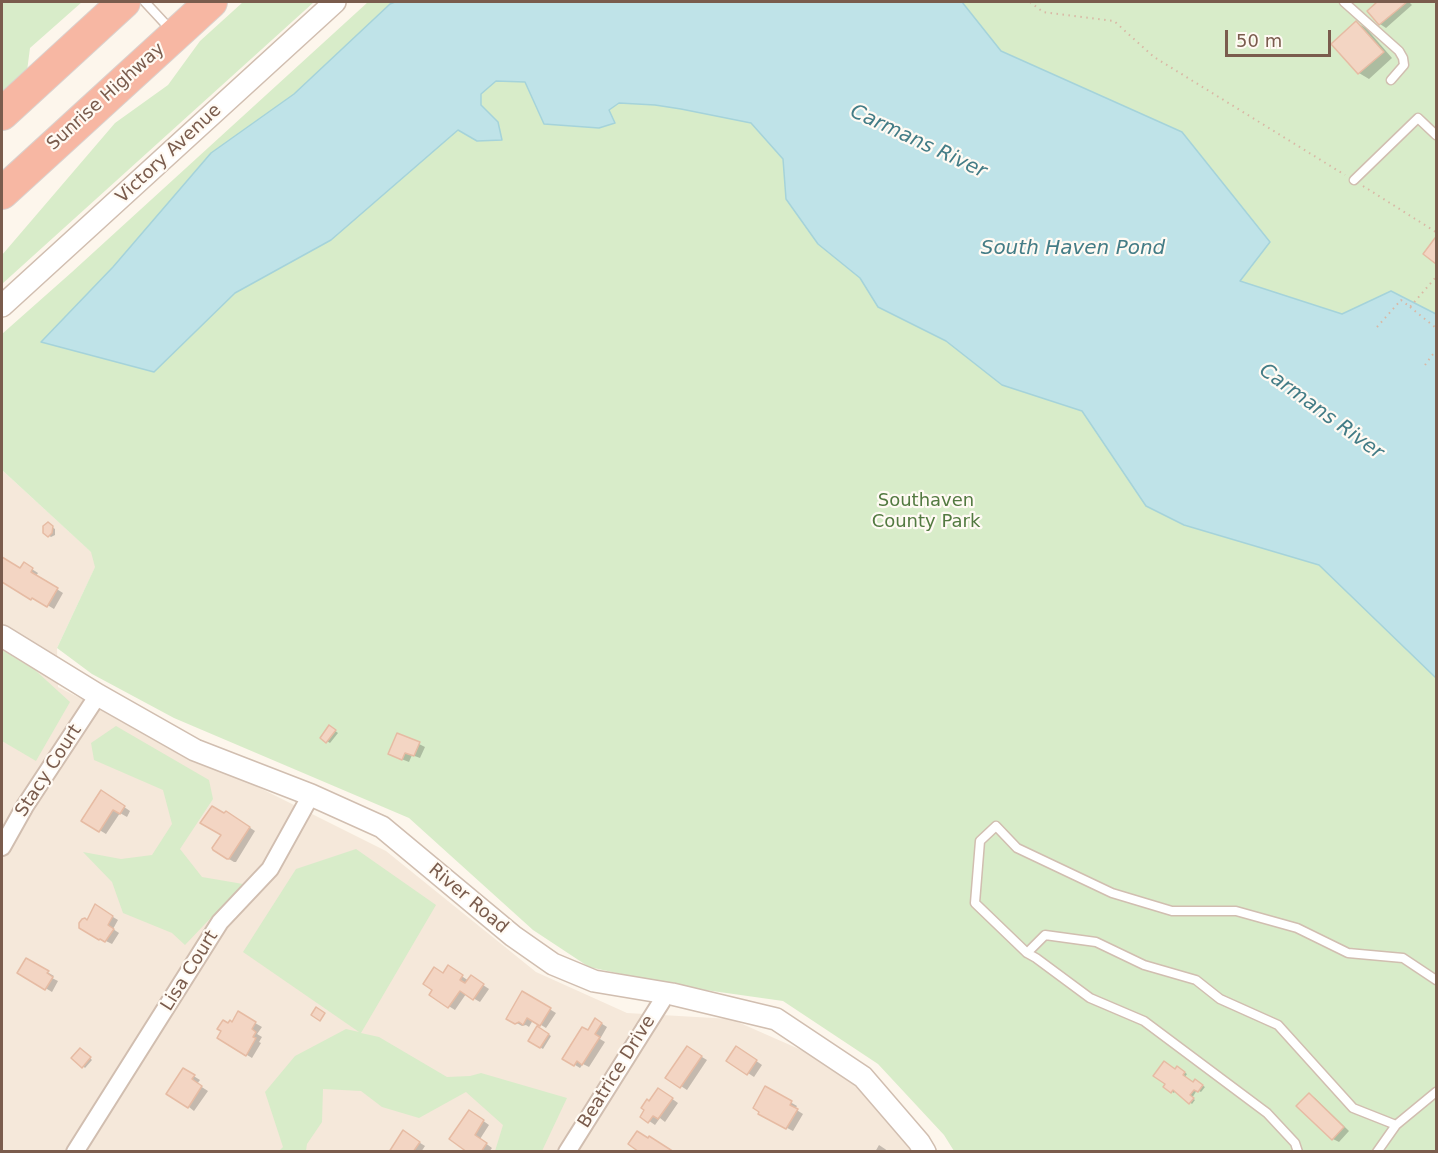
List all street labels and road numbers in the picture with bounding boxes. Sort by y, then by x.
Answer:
street label: Sunrise Highway [43,39,169,155]
street label: Victory Avenue [112,100,226,208]
street label: Stacy Court [11,721,87,821]
street label: River Road [424,859,512,939]
street label: Lisa Court [157,927,223,1015]
street label: Beatrice Drive [574,1012,660,1132]

